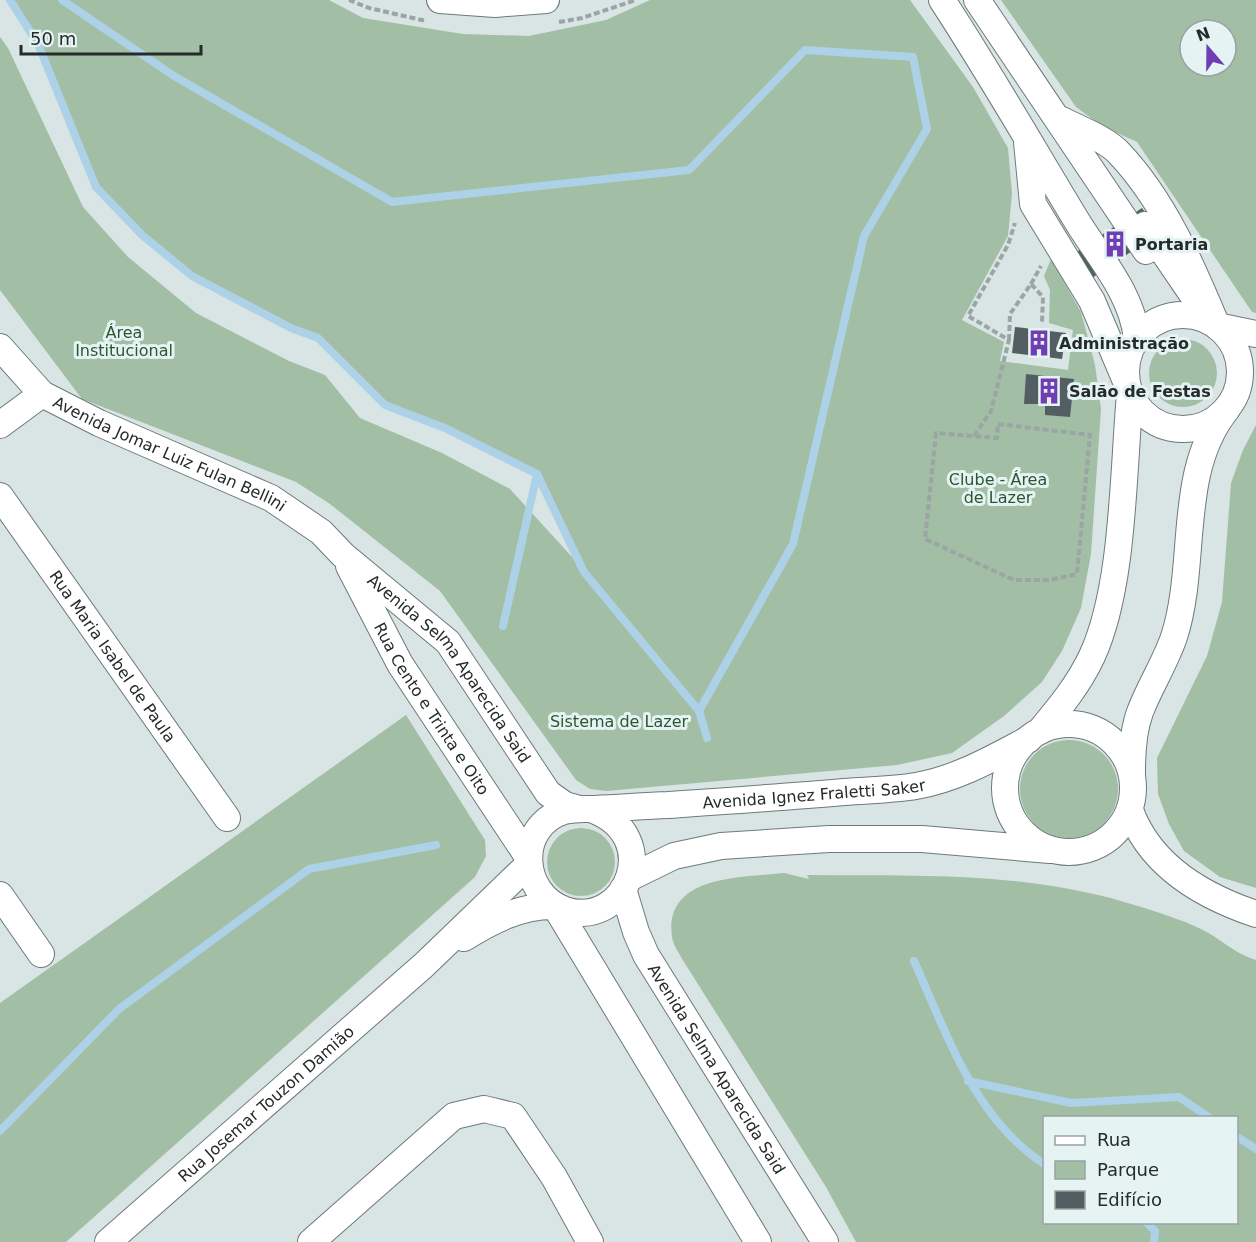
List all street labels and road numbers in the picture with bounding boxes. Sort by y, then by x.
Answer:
street label: Avenida Jomar Luiz Fulan Bellini [50,392,290,515]
street label: Rua Maria Isabel de Paula [46,567,180,746]
street label: Avenida Selma Aparecida Said [364,570,535,766]
street label: Rua Cento e Trinta e Oito [370,619,493,798]
street label: Avenida Ignez Fraletti Saker [702,775,928,812]
street label: Avenida Selma Aparecida Said [644,960,789,1177]
street label: Rua Josemar Touzon Damião [174,1021,358,1186]

